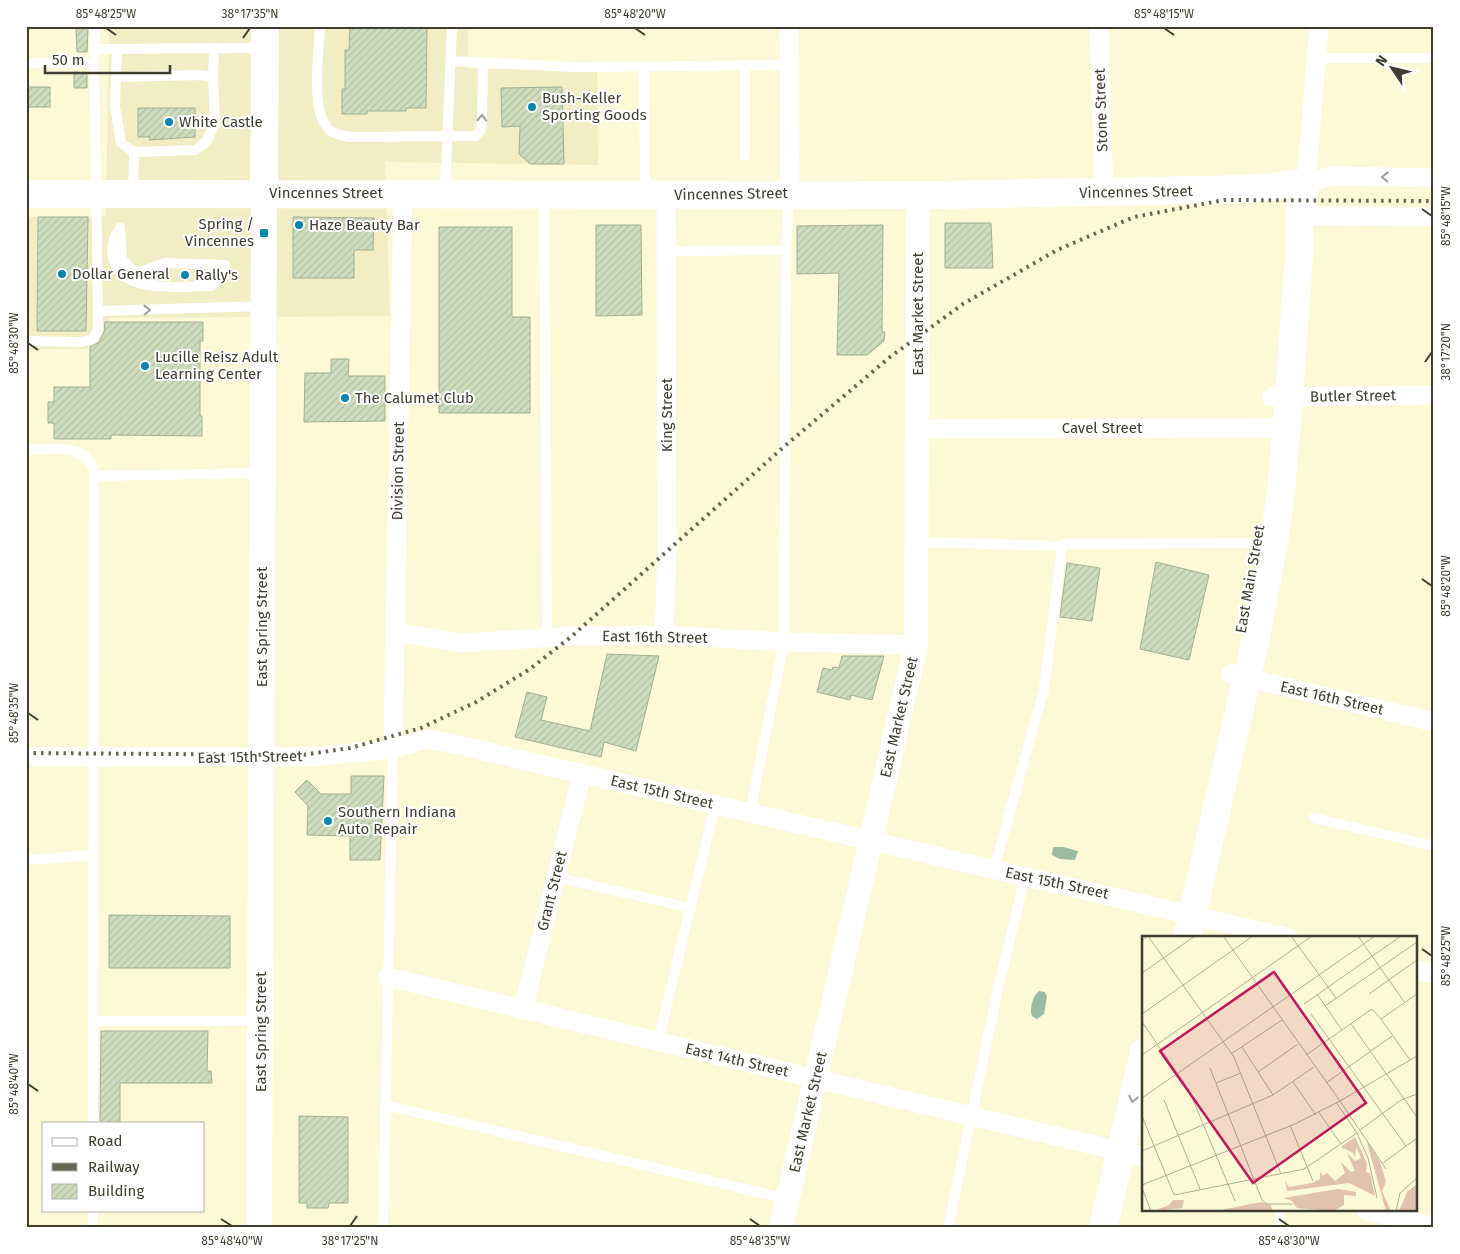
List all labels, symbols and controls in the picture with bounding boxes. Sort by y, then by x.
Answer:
text: 85°48'25"W [76,7,136,21]
text: 38°17'35"N [222,7,278,21]
text: 85°48'20"W [604,7,666,21]
text: 85°48'15"W [1134,7,1194,21]
scale bar [45,42,170,74]
north arrow [1368,42,1418,92]
text: 50 m [52,51,85,69]
text: N [1372,52,1391,70]
street label: Stone Street [1091,67,1111,152]
place label: Bush-Keller Sporting Goods [542,89,647,124]
marker: Bush-Keller Sporting Goods [526,101,538,113]
place label: White Castle [179,113,263,131]
one-way arrow [476,114,487,122]
marker: White Castle [163,116,175,128]
one-way arrow [1381,172,1388,182]
street label: Vincennes Street [1079,182,1194,202]
street label: Vincennes Street [269,184,383,202]
street label: Vincennes Street [674,184,789,204]
text: 85°48'15"W [1439,186,1453,246]
place label: Spring / Vincennes [185,215,254,250]
place label: Haze Beauty Bar [309,216,420,234]
marker: Haze Beauty Bar [293,219,305,231]
marker: Spring / Vincennes [258,227,270,239]
street label: East Market Street [909,252,927,376]
place label: Dollar General [72,265,170,283]
place label: Rally's [195,266,238,284]
marker: Dollar General [56,268,68,280]
marker: Rally's [179,269,191,281]
one-way arrow [143,304,151,315]
text: 85°48'30"W [7,312,21,374]
text: 38°17'20"N [1439,323,1453,381]
place label: Lucille Reisz Adult Learning Center [155,348,279,383]
marker: Lucille Reisz Adult Learning Center [139,360,151,372]
street label: King Street [658,377,676,452]
street label: Butler Street [1310,386,1397,406]
place label: The Calumet Club [355,389,474,407]
marker: The Calumet Club [339,392,351,404]
street label: Cavel Street [1062,419,1143,437]
street label: Division Street [388,421,408,521]
street label: East Main Street [1232,523,1268,635]
text: 85°48'20"W [1439,555,1453,617]
street label: East Spring Street [253,566,271,687]
street label: East 16th Street [602,627,709,647]
street label: East Market Street [876,654,922,779]
street label: East 16th Street [1279,677,1386,719]
text: 85°48'35"W [7,683,21,743]
street label: East 15th Street [197,747,303,767]
street label: East 15th Street [609,771,716,813]
place label: Southern Indiana Auto Repair [338,803,456,838]
marker: Southern Indiana Auto Repair [322,815,334,827]
street label: Grant Street [533,849,571,933]
street label: East 15th Street [1004,863,1111,903]
text: 85°48'25"W [1439,926,1453,986]
inset map [1142,936,1418,1212]
street label: East Spring Street [252,971,270,1092]
street label: East 14th Street [684,1039,791,1081]
street label: East Market Street [785,1049,831,1174]
text: 85°48'40"W [7,1053,21,1115]
one-way arrow [1128,1095,1139,1104]
legend [42,1122,205,1212]
text: Road [88,1132,123,1150]
text: Railway [88,1158,140,1176]
text: Building [88,1182,144,1200]
text: 85°48'40"W [201,1234,263,1248]
text: 38°17'25"N [322,1234,378,1248]
text: 85°48'35"W [730,1234,790,1248]
text: 85°48'30"W [1258,1234,1320,1248]

